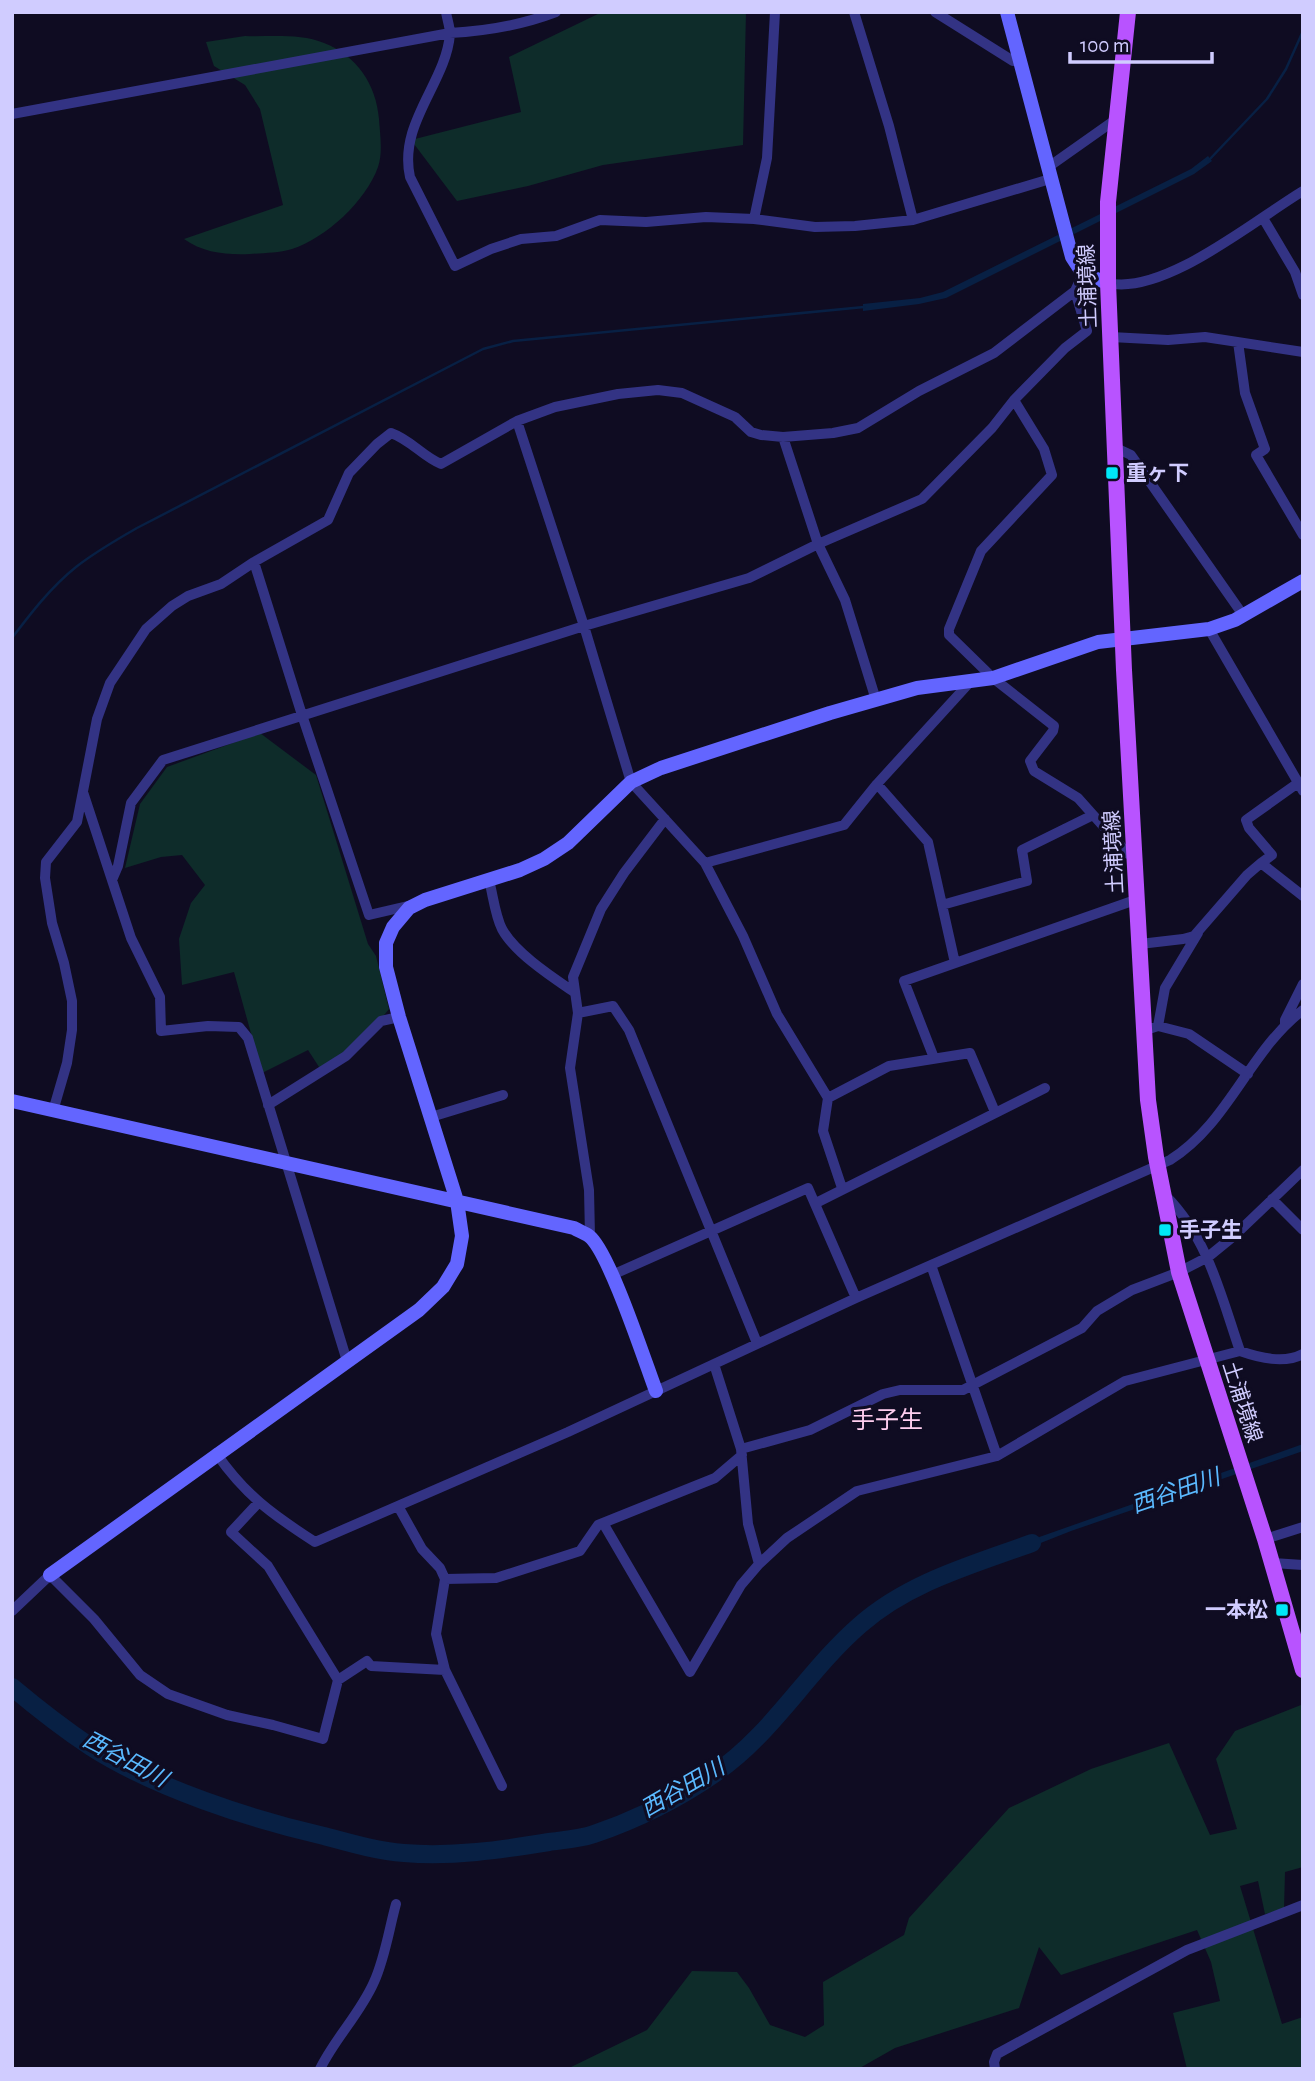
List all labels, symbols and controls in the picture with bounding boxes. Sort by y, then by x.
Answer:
scale bar [1070,21,1212,65]
text: 100 m [1080,35,1130,56]
street label: 土浦境線 [1075,244,1100,328]
place label: 重ヶ下 [1126,462,1189,484]
marker: 重ヶ下 [1104,465,1120,481]
street label: 土浦境線 [1100,810,1127,895]
place label: 手子生 [1179,1219,1242,1241]
marker: 手子生 [1157,1222,1173,1238]
street label: 土浦境線 [1219,1359,1266,1445]
district label: 手子生 [851,1407,923,1433]
water label: 西谷田川 [1128,1464,1226,1518]
place label: 一本松 [1205,1599,1268,1621]
marker: 一本松 [1274,1602,1290,1618]
water label: 西谷田川 [79,1727,174,1793]
water label: 西谷田川 [637,1754,731,1822]

